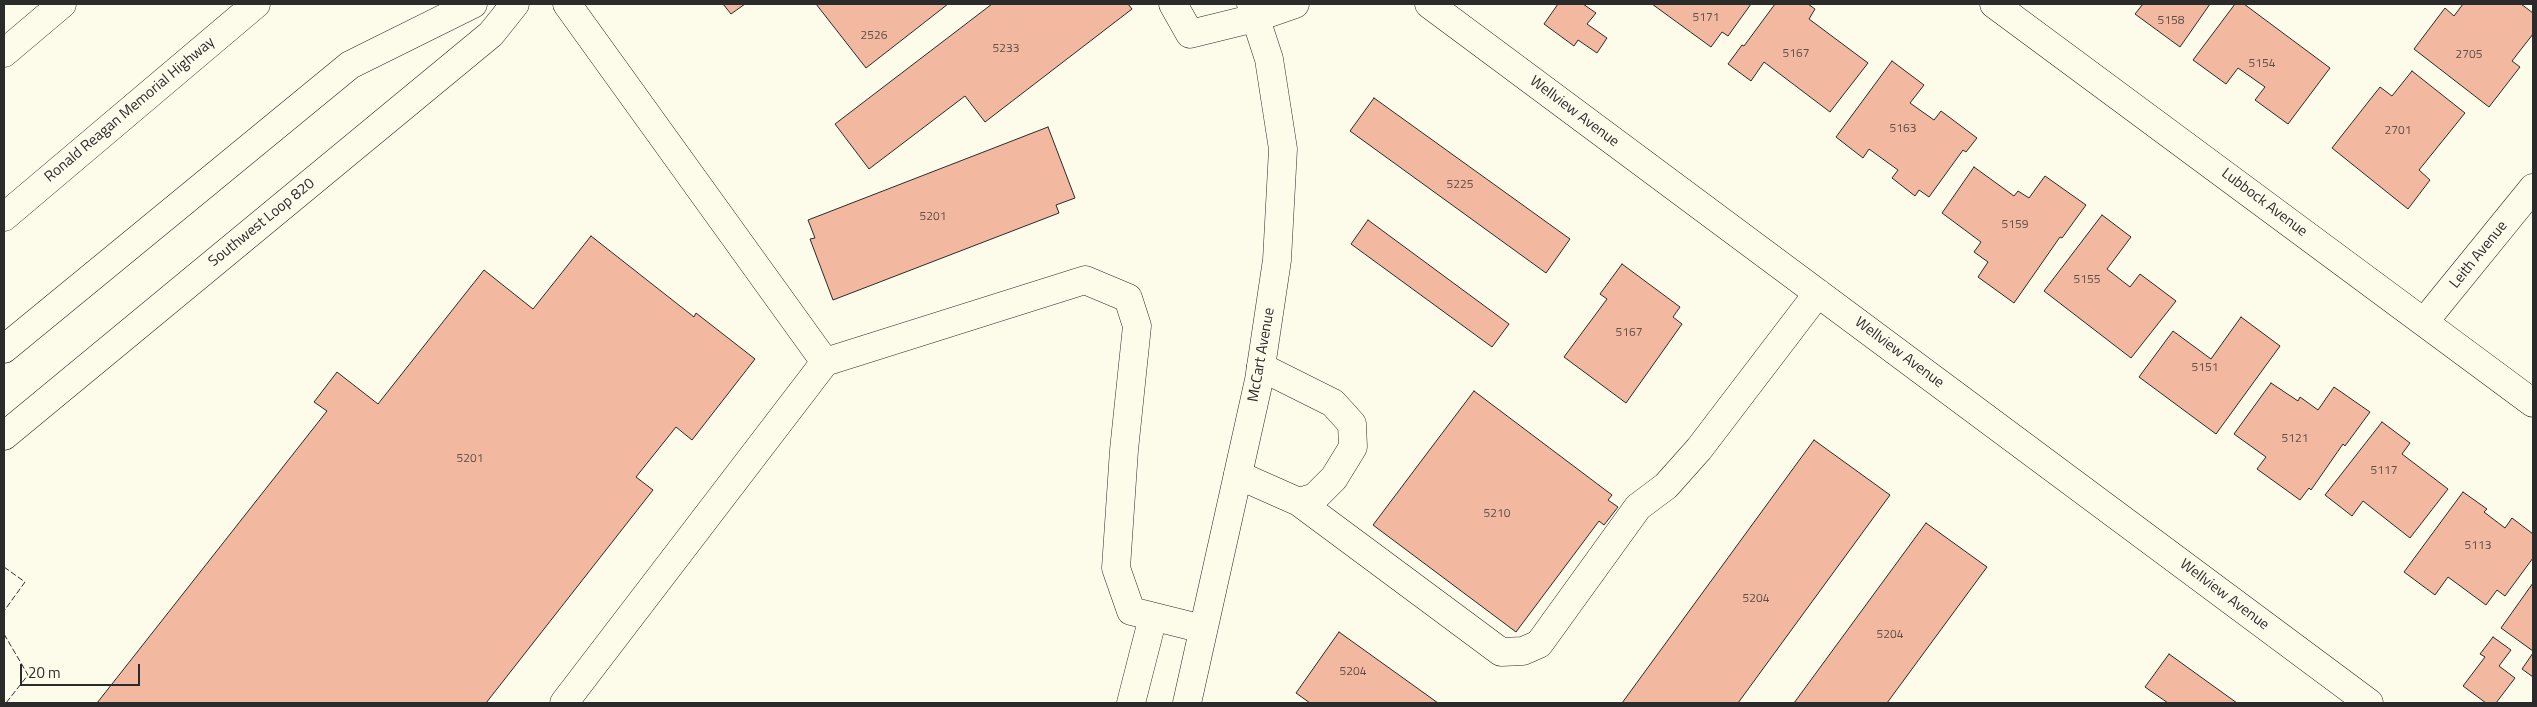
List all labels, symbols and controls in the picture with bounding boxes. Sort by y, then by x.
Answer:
house number: 5171 [1693,11,1719,25]
house number: 5158 [2158,14,2184,28]
house number: 2526 [861,29,887,43]
street label: Ronald Reagan Memorial Highway [41,34,219,186]
house number: 5233 [993,42,1019,56]
house number: 5167 [1783,47,1809,61]
house number: 2705 [2456,48,2482,62]
house number: 5154 [2249,57,2275,71]
street label: Wellview Avenue [1526,73,1622,151]
house number: 5163 [1890,122,1916,136]
house number: 2701 [2385,124,2411,138]
street label: Lubbock Avenue [2218,165,2310,241]
street label: Southwest Loop 820 [205,175,319,271]
house number: 5225 [1447,178,1473,192]
house number: 5201 [920,210,946,224]
house number: 5159 [2002,218,2028,232]
street label: Leith Avenue [2446,218,2512,292]
house number: 5155 [2074,273,2100,287]
street label: McCart Avenue [1245,306,1279,404]
street label: Wellview Avenue [1851,314,1947,392]
house number: 5167 [1616,326,1642,340]
house number: 5151 [2192,361,2218,375]
house number: 5121 [2282,432,2308,446]
house number: 5201 [457,452,483,466]
house number: 5117 [2371,464,2397,478]
house number: 5210 [1484,507,1510,521]
house number: 5113 [2465,539,2491,553]
street label: Wellview Avenue [2176,556,2272,634]
house number: 5204 [1743,592,1769,606]
house number: 5204 [1877,628,1903,642]
scale bar [22,654,142,686]
text: 20 m [28,661,61,684]
house number: 5204 [1340,665,1366,679]

